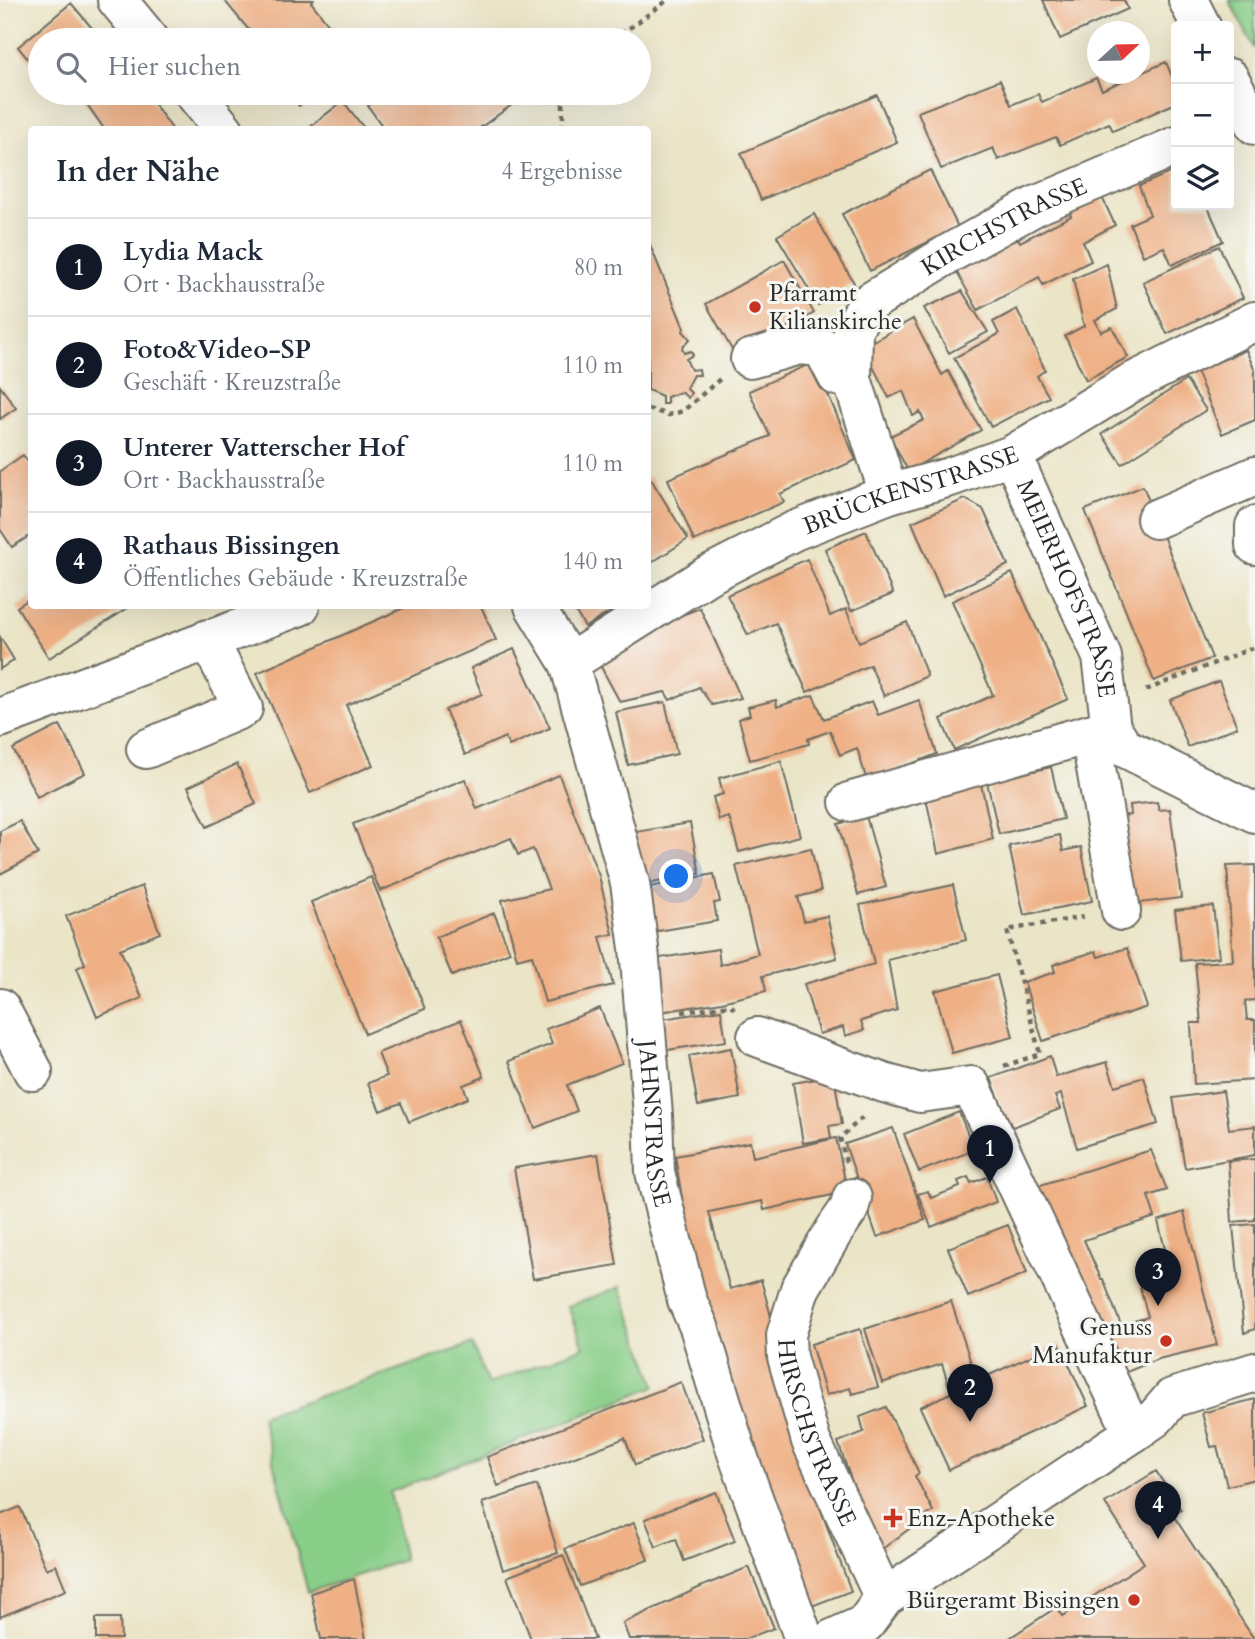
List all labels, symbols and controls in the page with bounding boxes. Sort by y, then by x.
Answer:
north arrow [1087,21,1150,84]
map controls [1171,21,1234,210]
button: + [1171,21,1234,84]
search box [28,28,651,105]
icon: search [52,48,90,86]
text: Hier suchen [108,49,241,84]
button: − [1171,84,1234,147]
button: layers [1171,147,1234,210]
text: In der Nähe [56,151,220,192]
text: 4 Ergebnisse [501,156,623,187]
street label: KIRCHSTRASSE [915,170,1092,284]
text: Lydia Mack [123,234,263,269]
text: 1 [73,252,85,283]
text: 80 m [574,252,623,283]
text: Ort · Backhausstraße [123,269,325,300]
place label: Pfarramt Kilianskirche [769,277,902,338]
marker: Pfarramt Kilianskirche [747,299,763,315]
text: Foto&Video-SP [123,332,311,367]
text: 2 [73,350,85,381]
text: 110 m [562,350,623,381]
text: Geschäft · Kreuzstraße [123,367,341,398]
text: Unterer Vatterscher Hof [123,430,405,465]
street label: BRÜCKENSTRASSE [798,438,1023,543]
text: 3 [73,448,85,479]
text: 110 m [562,448,623,479]
text: Ort · Backhausstraße [123,465,325,496]
street label: MEIERHOFSTRASSE [1008,474,1123,700]
text: Rathaus Bissingen [123,528,340,563]
text: 4 [73,546,85,577]
text: 140 m [562,546,623,577]
text: Öffentliches Gebäude · Kreuzstraße [123,563,468,594]
your location [659,859,693,893]
street label: JAHNSTRASSE [630,1036,679,1211]
pin: 1 [967,1125,1013,1183]
pin: 3 [1135,1248,1181,1306]
place label: Genuss Manufaktur [1032,1311,1152,1372]
marker: Genuss Manufaktur [1158,1333,1174,1349]
street label: HIRSCHSTRASSE [769,1338,864,1532]
pin: 2 [947,1364,993,1422]
pin: 4 [1135,1481,1181,1539]
place label: Enz-Apotheke [907,1502,1055,1535]
marker: Enz-Apotheke [885,1510,901,1526]
place label: Bürgeramt Bissingen [906,1584,1120,1617]
marker: Bürgeramt Bissingen [1126,1592,1142,1608]

